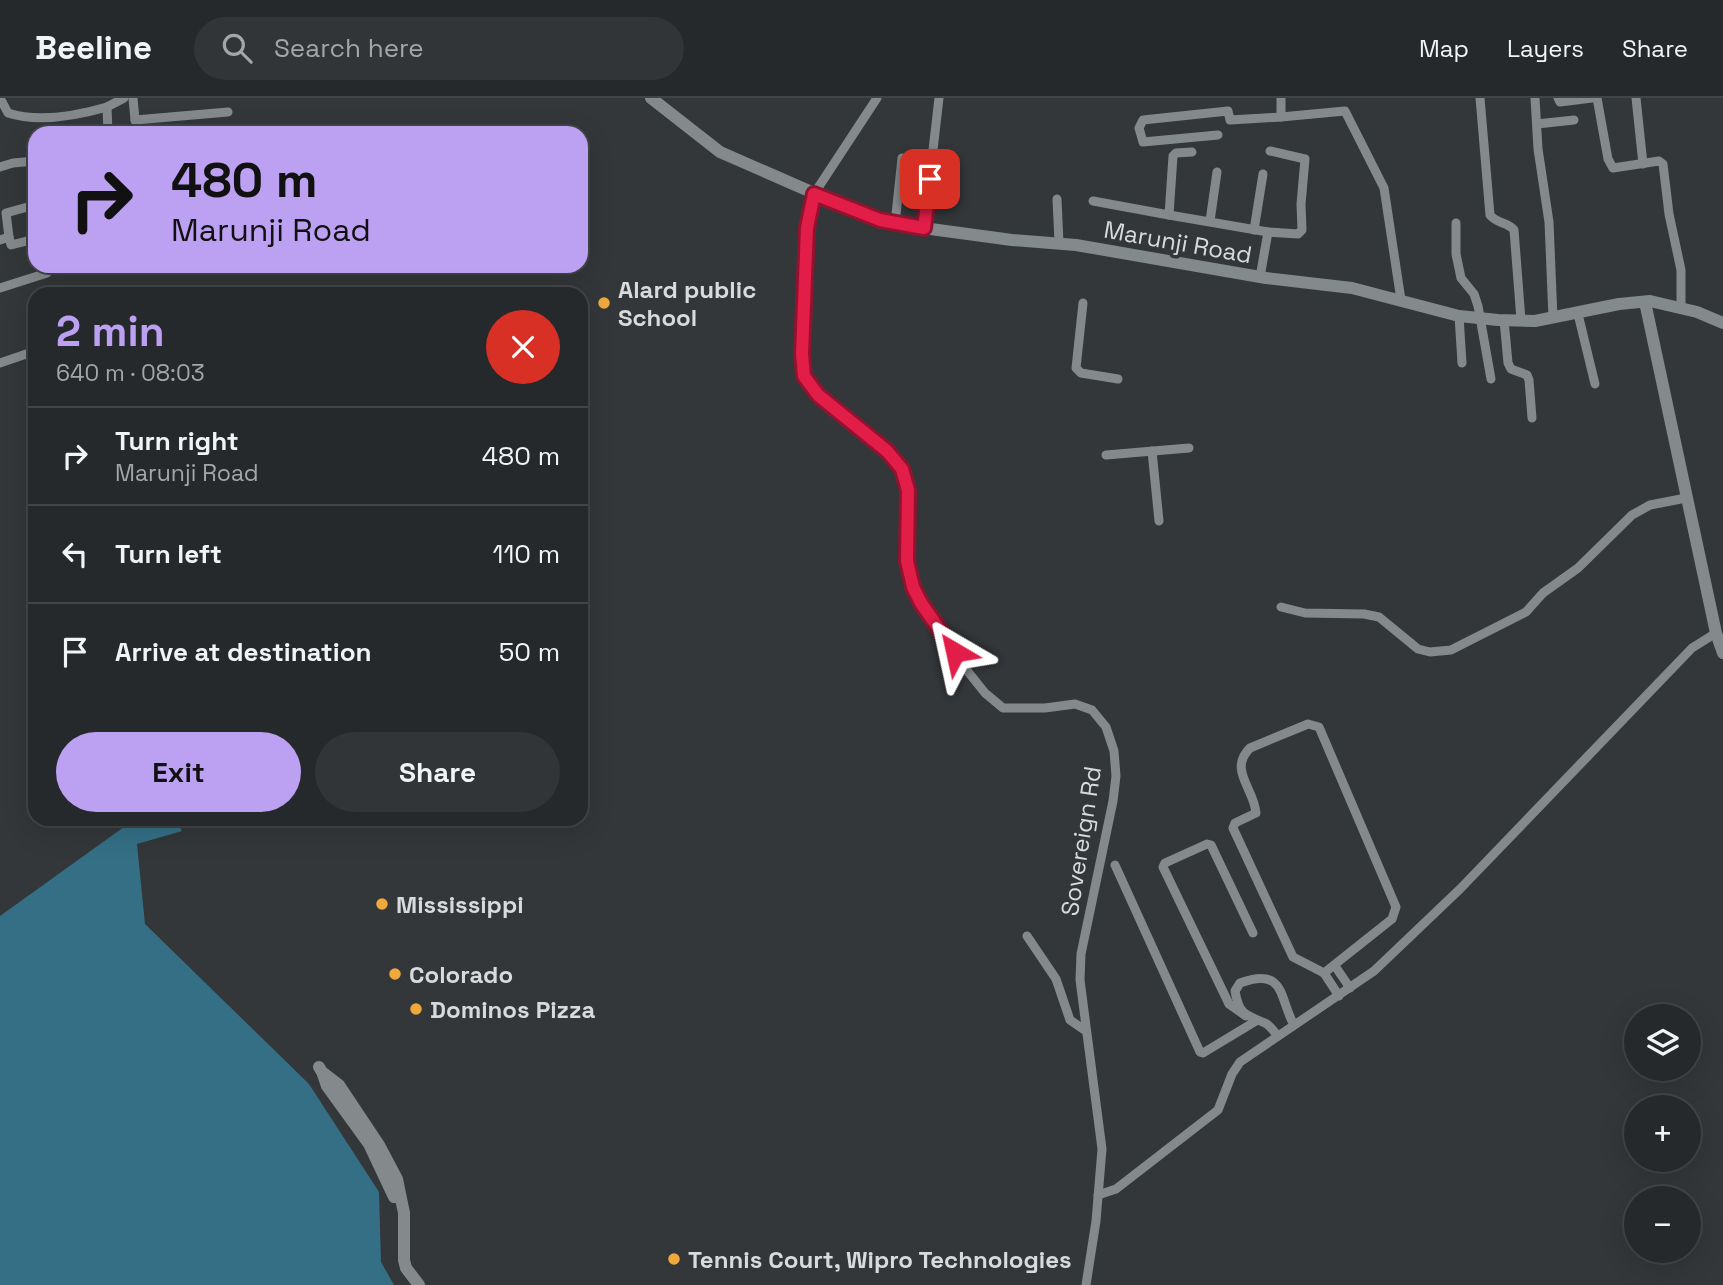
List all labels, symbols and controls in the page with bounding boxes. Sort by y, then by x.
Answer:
search box [194,17,684,80]
text: Beeline [35,27,152,69]
icon: search [218,29,256,67]
text: Search here [274,31,424,65]
text: Map [1419,33,1469,64]
text: Layers [1507,33,1584,64]
text: Share [1622,33,1688,64]
text: 480 m [171,149,318,211]
pin [900,149,960,209]
icon: right [56,154,147,245]
icon: arrive [911,160,949,198]
text: Marunji Road [171,210,371,250]
street label: Marunji Road [1102,214,1254,270]
place label: Alard public School [618,274,756,333]
marker: Alard public School [596,295,612,311]
text: 2 min [56,305,165,358]
button: close [486,310,560,384]
text: 640 m · 08:03 [56,358,205,388]
text: Turn right [115,424,239,458]
icon: right [56,437,94,475]
text: 480 m [482,439,560,473]
text: Marunji Road [115,458,259,488]
icon: left [56,535,94,573]
text: Turn left [115,537,222,571]
text: 110 m [493,537,560,571]
position arrow [918,615,992,689]
icon: arrive [56,633,94,671]
text: Arrive at destination [115,635,372,669]
text: 50 m [499,635,560,669]
button: Exit [56,732,301,812]
button: Share [315,732,560,812]
street label: Sovereign Rd [1054,764,1108,918]
place label: Mississippi [396,889,524,920]
marker: Mississippi [374,896,390,912]
place label: Colorado [409,959,513,990]
marker: Colorado [387,966,403,982]
place label: Dominos Pizza [430,994,595,1025]
marker: Dominos Pizza [408,1001,424,1017]
map controls [1624,1004,1701,1263]
button: layers [1624,1004,1701,1081]
button: + [1624,1095,1701,1172]
button: − [1624,1186,1701,1263]
place label: Tennis Court, Wipro Technologies [688,1244,1072,1275]
marker: Tennis Court, Wipro Technologies [666,1251,682,1267]

